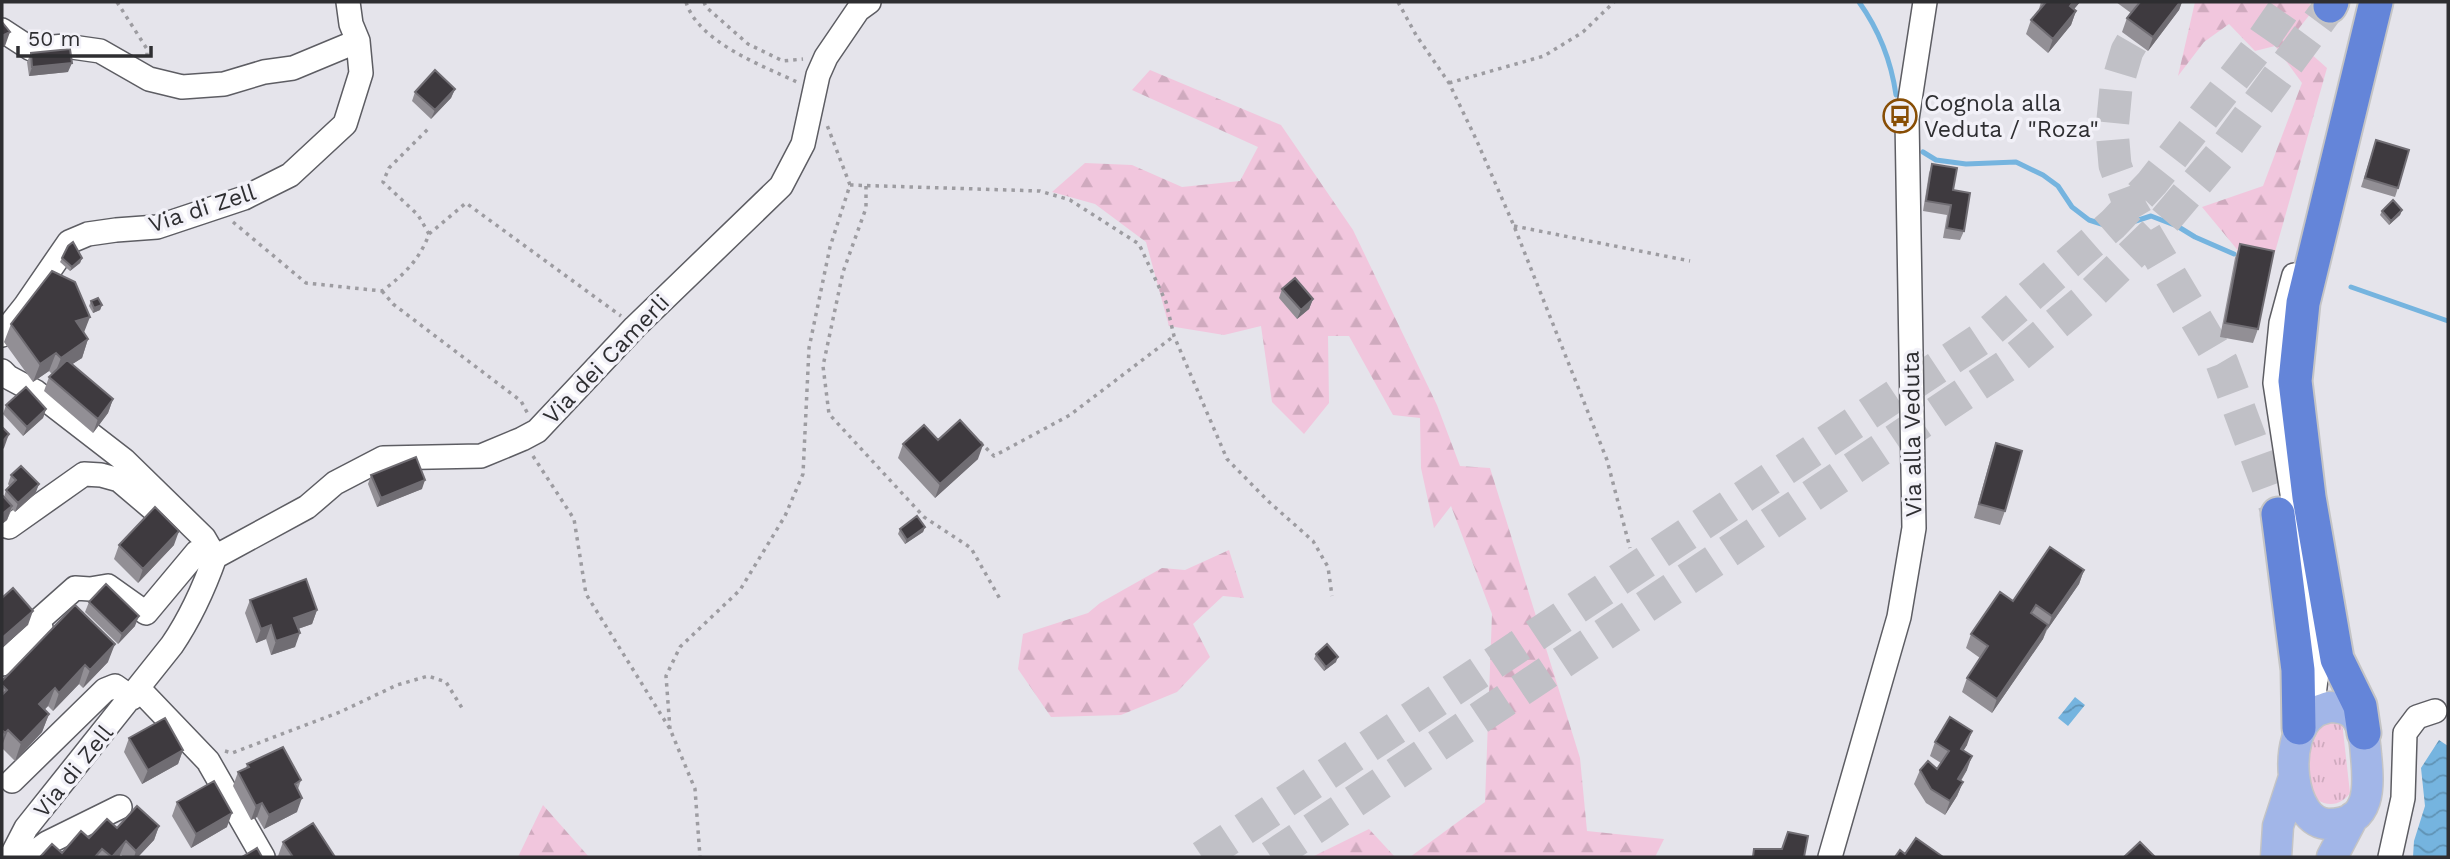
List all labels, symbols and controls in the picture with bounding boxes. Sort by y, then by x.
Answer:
scale bar [18,14,150,58]
text: 50 m [28,26,80,51]
place label: Cognola alla Veduta / "Roza" [1924,90,2099,143]
bus stop icon: Cognola alla Veduta / "Roza" [1881,97,1919,135]
street label: Via di Zell [145,178,259,238]
street label: Via dei Camerli [538,289,675,430]
street label: Via alla Veduta [1898,351,1927,517]
street label: Via di Zell [28,720,119,823]

